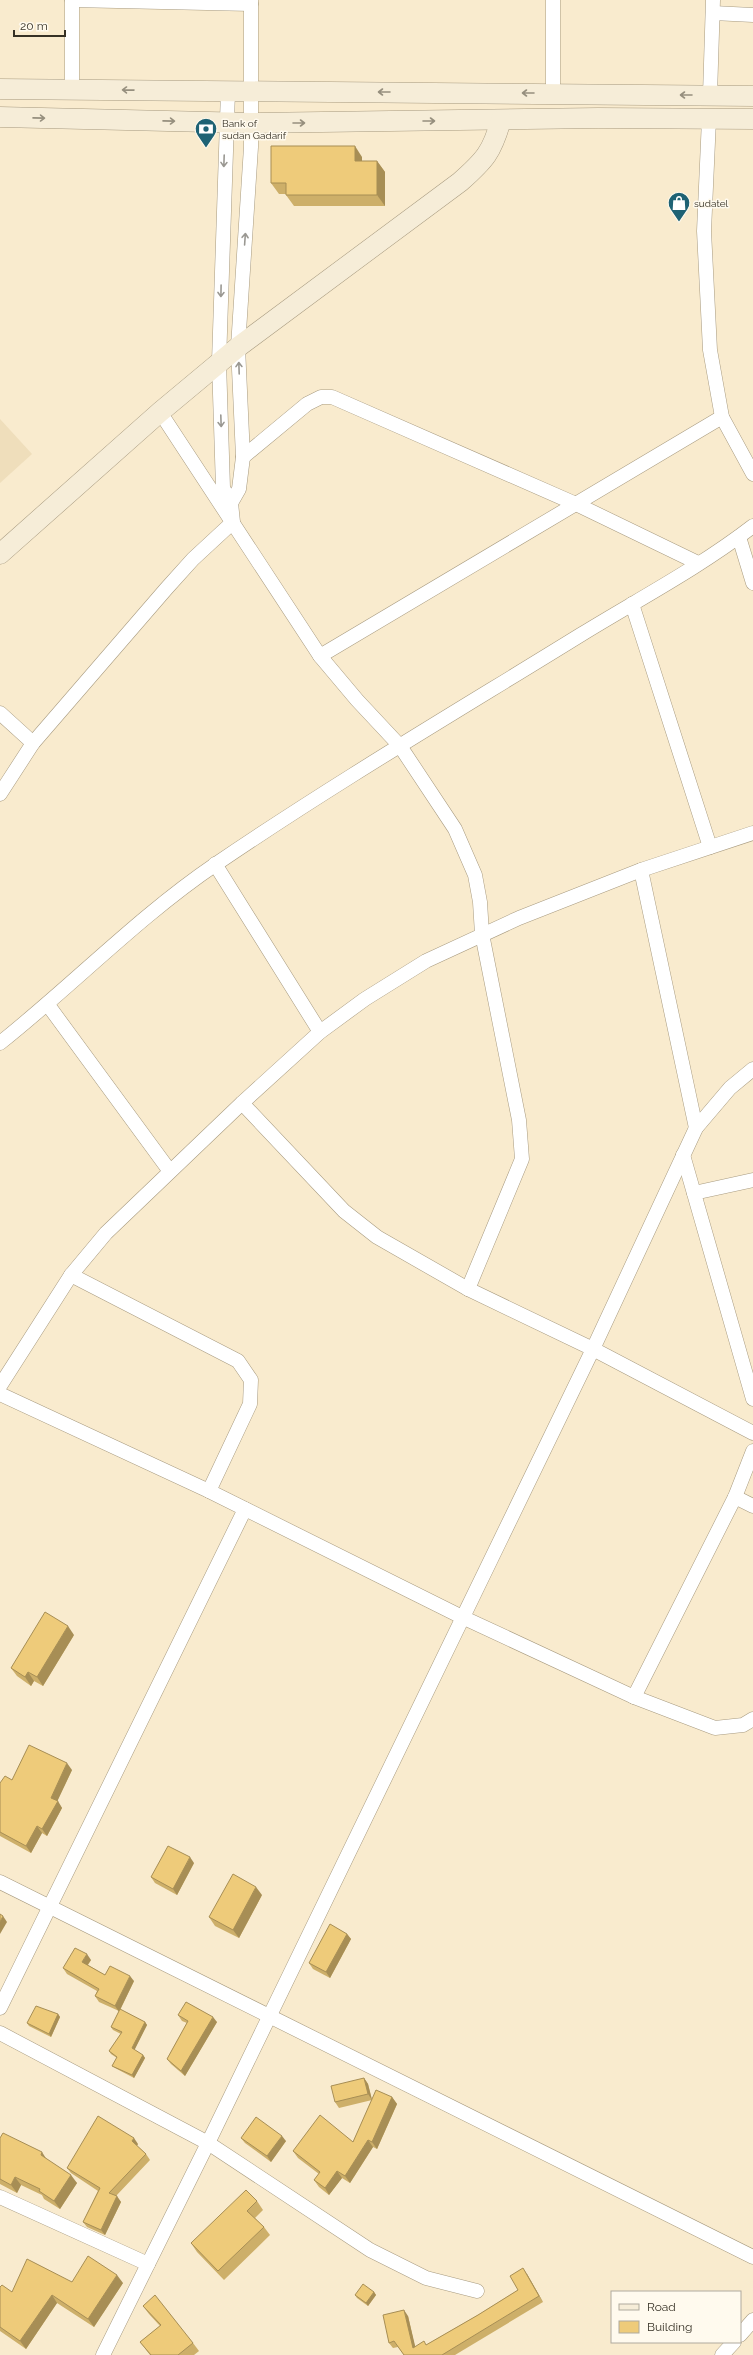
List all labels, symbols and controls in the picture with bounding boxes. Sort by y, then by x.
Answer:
scale bar [14,12,65,38]
text: 20 m [20,19,48,33]
one-way arrow [122,86,135,93]
one-way arrow [378,88,391,96]
one-way arrow [522,89,535,97]
one-way arrow [680,91,693,99]
one-way arrow [32,114,45,121]
bank icon: Bank of sudan Gadarif [193,116,219,149]
one-way arrow [162,117,175,124]
one-way arrow [422,117,435,125]
place label: Bank of sudan Gadarif [222,118,287,141]
one-way arrow [292,119,305,127]
one-way arrow [221,154,228,167]
shop icon: sudatel [666,190,692,223]
place label: sudatel [694,198,729,209]
one-way arrow [242,233,249,246]
one-way arrow [217,284,225,297]
one-way arrow [235,362,243,375]
one-way arrow [217,414,225,427]
legend [611,2291,741,2343]
text: Road [647,2300,676,2314]
text: Building [647,2320,693,2334]

